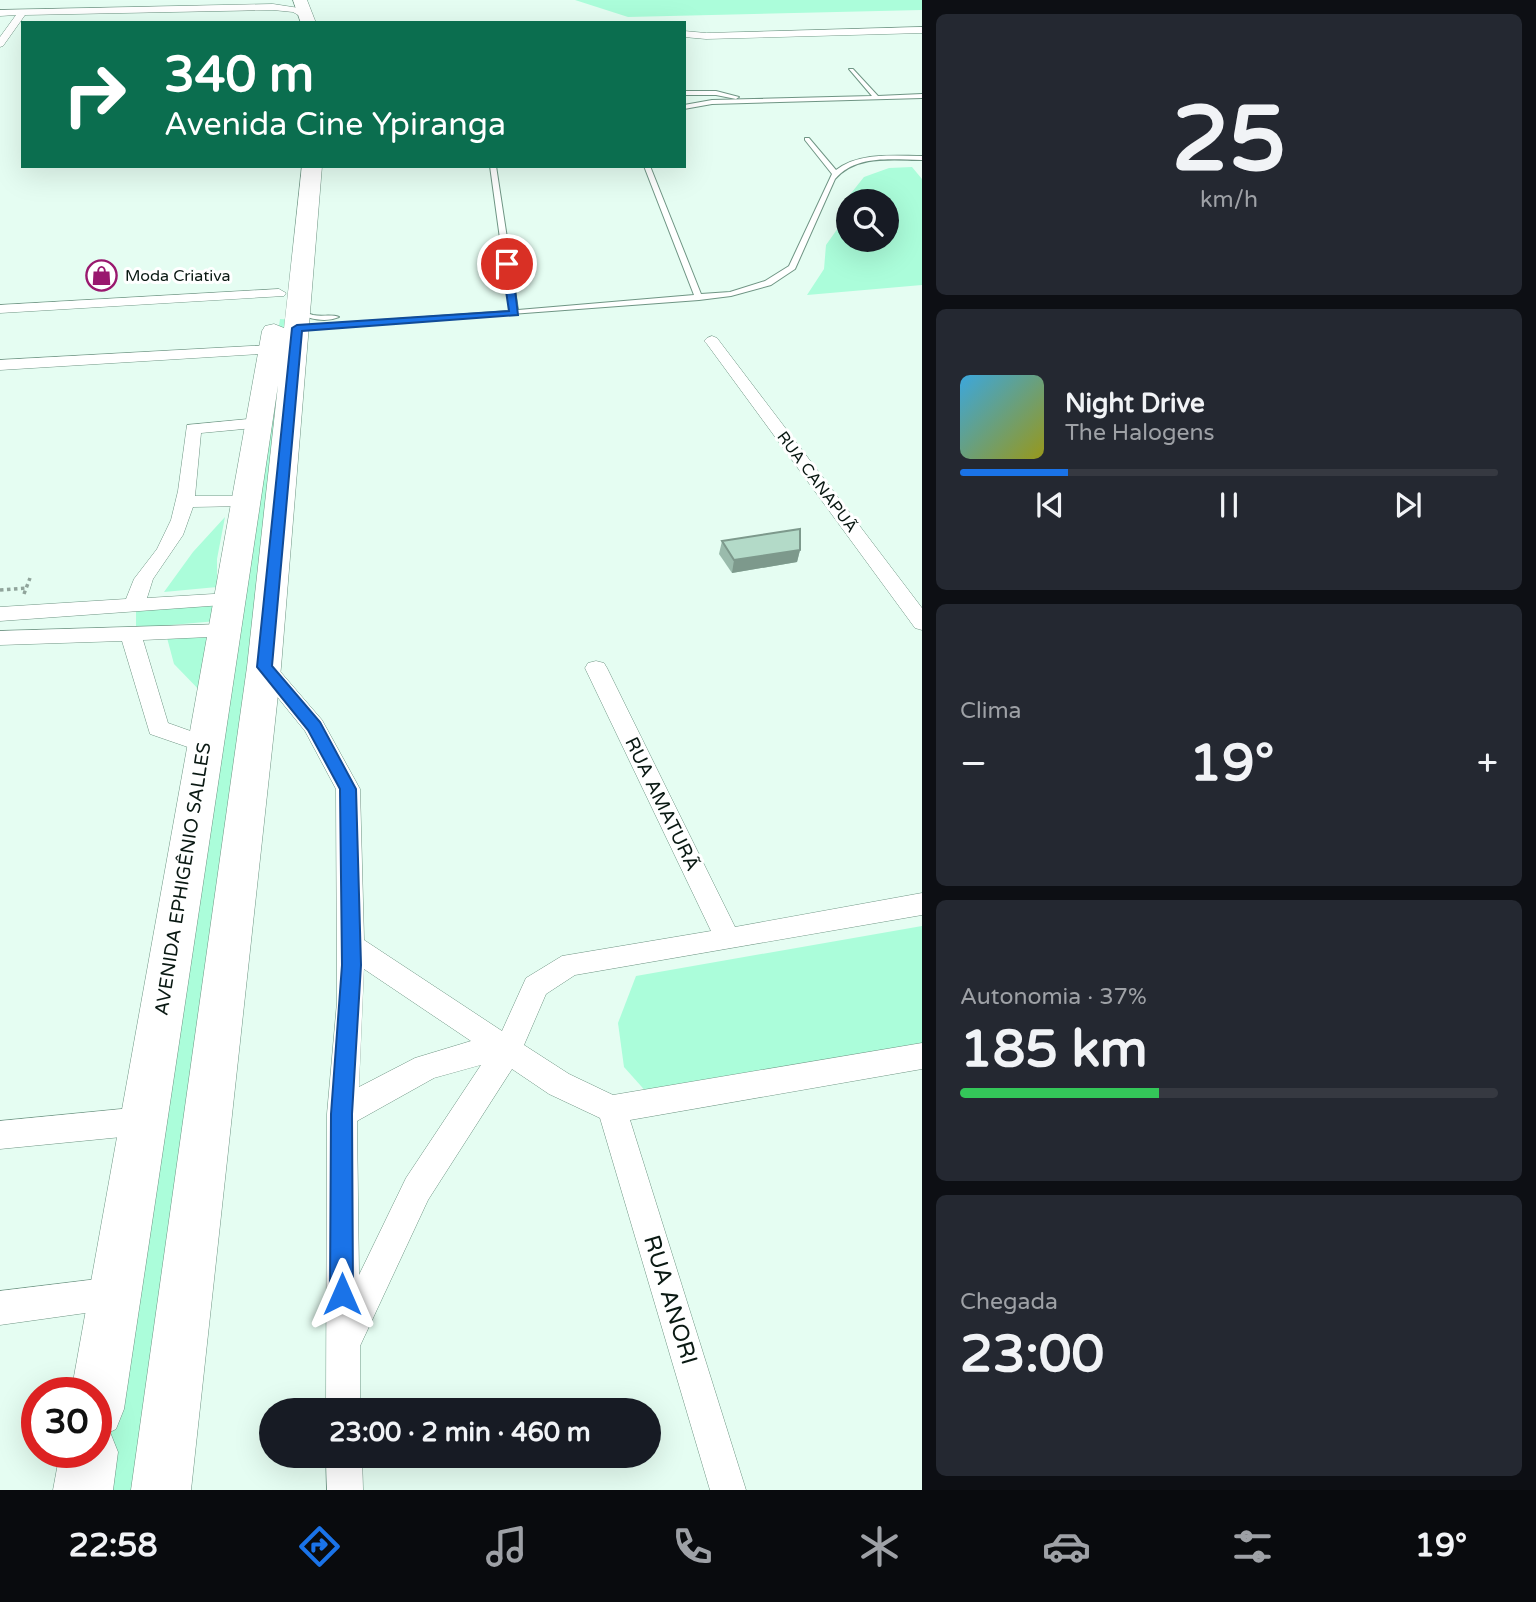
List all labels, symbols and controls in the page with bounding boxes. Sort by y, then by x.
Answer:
text: 340 m [164,46,314,105]
icon: right [49,49,140,140]
text: 25 [1172,85,1286,195]
text: Avenida Cine Ypiranga [164,106,506,144]
text: km/h [1200,186,1258,214]
map controls [836,189,899,252]
button: search [836,189,899,252]
pin [477,234,537,294]
icon: arrive [488,245,526,283]
shop icon: Moda Criativa [85,259,119,293]
place label: Moda Criativa [125,266,231,286]
text: Night Drive [1065,388,1205,419]
text: The Halogens [1065,419,1214,447]
street label: RUA CANAPUÃ [772,427,862,537]
icon: previous [1031,486,1069,524]
icon: pause [1210,486,1248,524]
icon: next [1389,486,1427,524]
text: Clima [960,697,1021,725]
text: 19° [1189,732,1274,795]
street label: RUA AMATURÃ [620,733,705,874]
street label: AVENIDA EPHIGÊNIO SALLES [151,741,215,1017]
text: − [960,741,987,787]
text: + [1477,741,1498,787]
text: Autonomia · 37% [960,983,1147,1011]
text: 185 km [960,1018,1148,1081]
street label: RUA ANORI [637,1232,703,1368]
position arrow [305,1257,379,1331]
text: Chegada [960,1288,1058,1316]
text: 23:00 [960,1323,1104,1386]
speed limit sign: 30 [21,1377,112,1468]
text: 23:00 · 2 min · 460 m [329,1417,591,1448]
icon: directions [295,1522,344,1571]
icon: music [482,1522,531,1571]
icon: phone [668,1522,717,1571]
icon: climate [855,1522,904,1571]
icon: car [1042,1522,1091,1571]
icon: filters [1228,1522,1277,1571]
text: 22:58 [69,1527,158,1565]
text: 19° [1415,1527,1467,1565]

